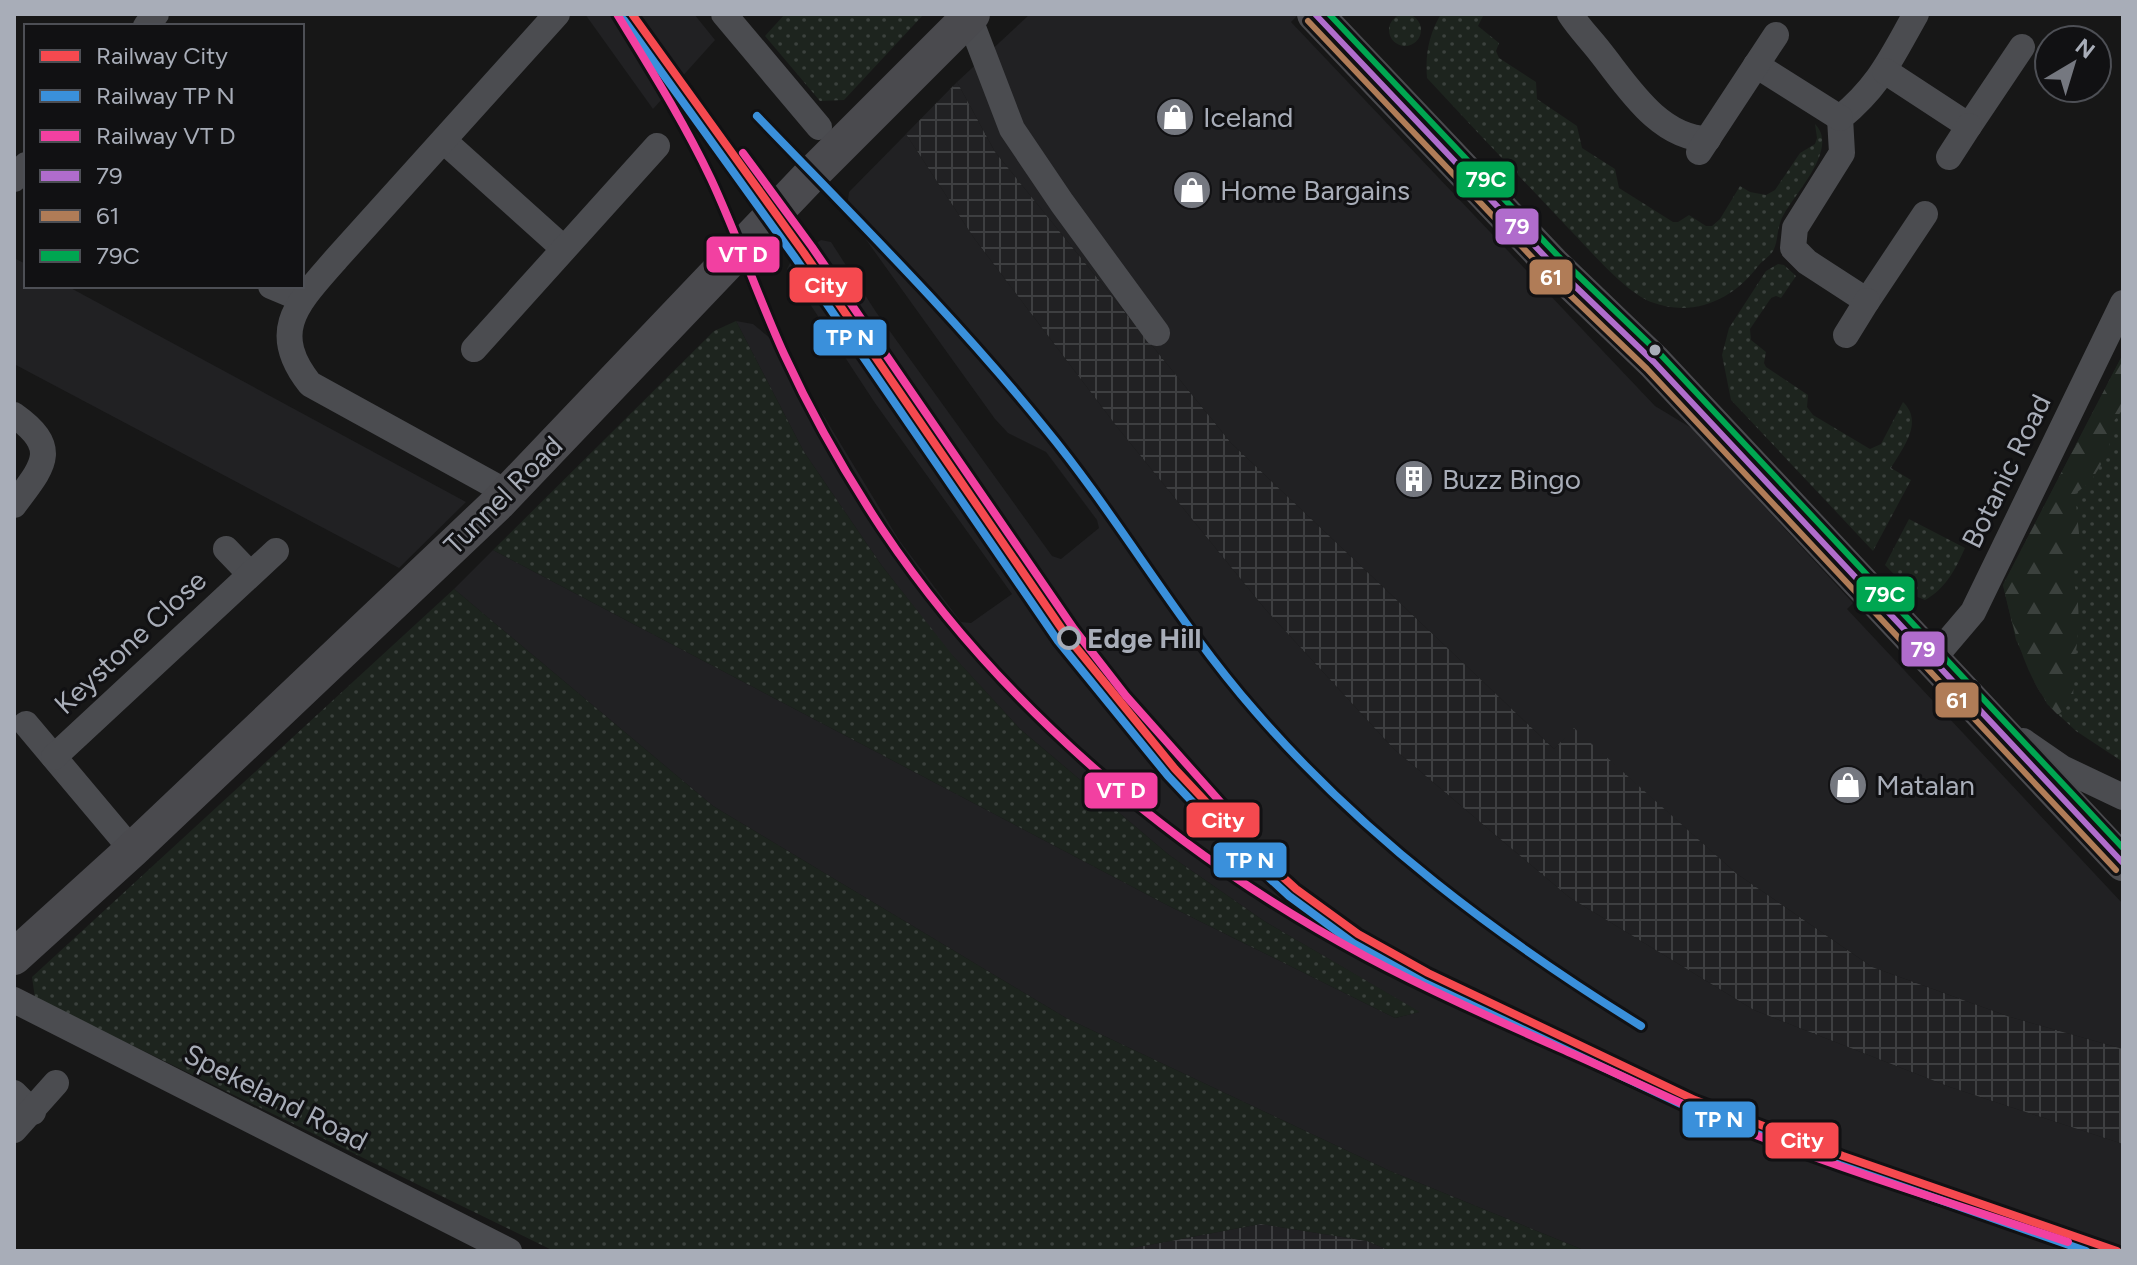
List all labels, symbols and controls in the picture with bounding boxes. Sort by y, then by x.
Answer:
legend [24,24,304,288]
north arrow [2033,24,2113,104]
text: N [2070,33,2100,65]
text: Railway City [96,41,228,70]
text: Railway TP N [96,81,235,110]
shop icon: Iceland [1154,96,1196,138]
place label: Iceland [1203,100,1294,134]
text: Railway VT D [96,121,236,150]
line badge: 79C [1455,160,1516,199]
text: 79 [96,161,122,190]
text: 79C [1466,166,1507,193]
shop icon: Home Bargains [1171,169,1213,211]
place label: Home Bargains [1220,173,1410,207]
text: 61 [96,201,120,230]
line badge: 79 [1494,207,1540,246]
text: 79 [1505,213,1530,240]
line badge: VT D [705,235,781,274]
text: 79C [96,241,140,270]
text: VT D [718,241,768,268]
line badge: 61 [1528,258,1574,296]
text: 61 [1540,264,1562,291]
line badge: City [788,266,864,304]
text: City [804,272,848,299]
line badge: TP N [812,318,888,357]
text: TP N [826,324,874,351]
unlabelled marker [1647,342,1663,358]
street label: Botanic Road [1954,389,2058,553]
street label: Tunnel Road [437,429,569,561]
building icon: Buzz Bingo [1393,458,1435,500]
place label: Buzz Bingo [1442,462,1581,496]
street label: Keystone Close [47,563,213,721]
line badge: 79C [1855,575,1916,613]
text: 79C [1865,581,1906,608]
place label: Edge Hill [1087,621,1201,655]
marker: Edge Hill [1058,627,1080,649]
line badge: 79 [1900,630,1946,668]
text: 79 [1911,636,1936,663]
line badge: 61 [1934,681,1980,719]
text: 61 [1946,687,1968,714]
shop icon: Matalan [1827,764,1869,806]
place label: Matalan [1876,768,1975,802]
line badge: VT D [1083,771,1159,810]
text: VT D [1096,777,1146,804]
line badge: City [1185,801,1261,839]
text: City [1201,807,1245,834]
line badge: TP N [1212,841,1288,879]
text: TP N [1226,847,1274,874]
street label: Spekeland Road [179,1036,373,1158]
line badge: TP N [1681,1100,1757,1139]
text: TP N [1695,1106,1743,1133]
line badge: City [1764,1121,1840,1160]
text: City [1780,1127,1824,1154]

